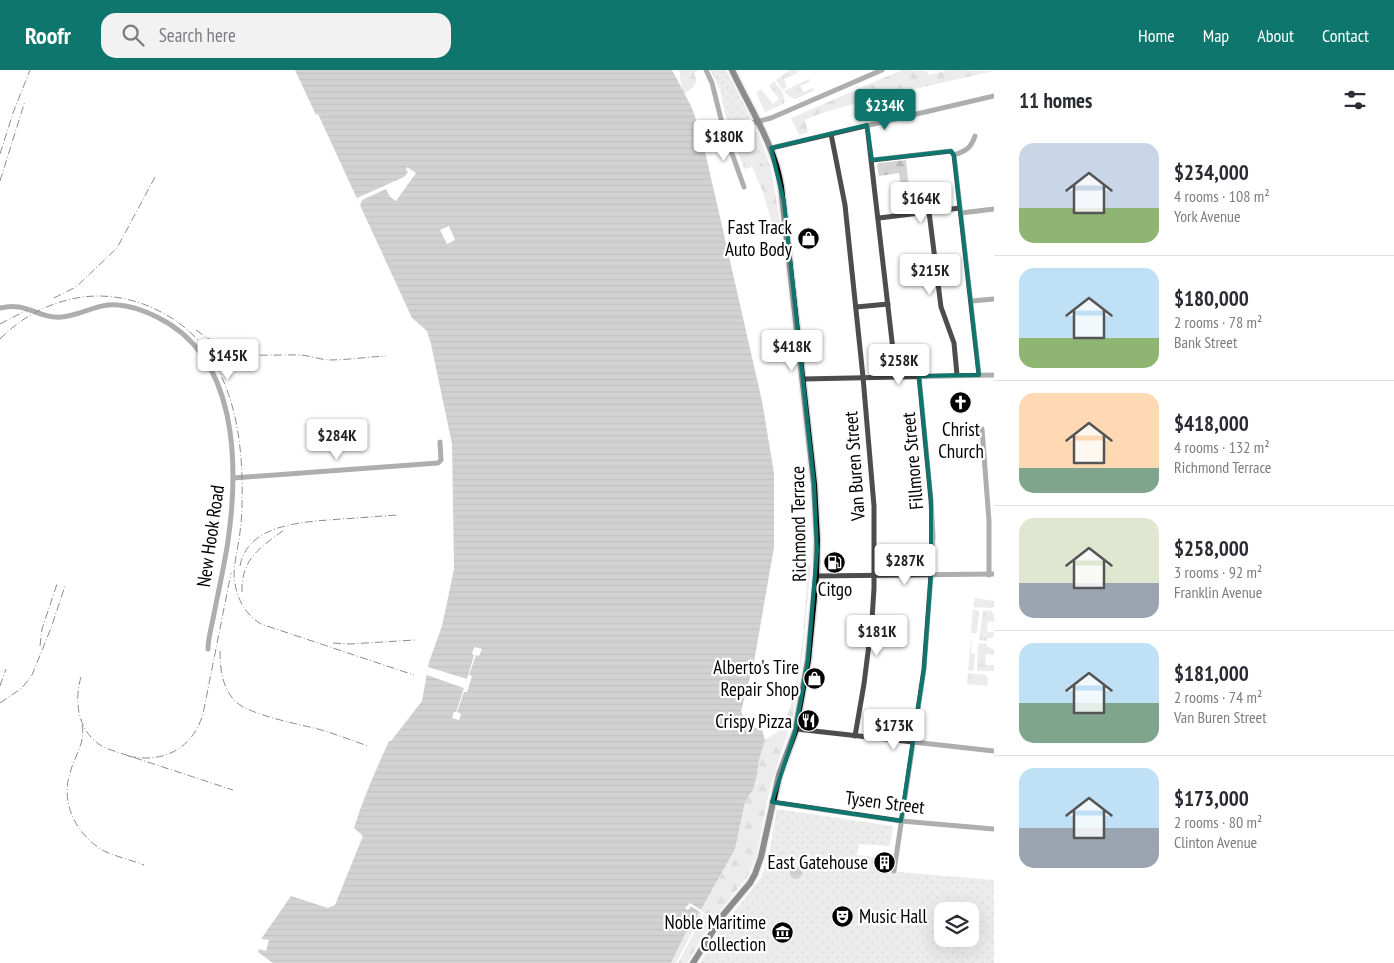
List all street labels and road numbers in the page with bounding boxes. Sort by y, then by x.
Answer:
street label: Van Buren Street [838,410,870,523]
street label: Fillmore Street [896,410,928,511]
street label: Richmond Terrace [785,466,811,582]
street label: New Hook Road [191,483,229,589]
street label: Tysen Street [844,785,927,819]

